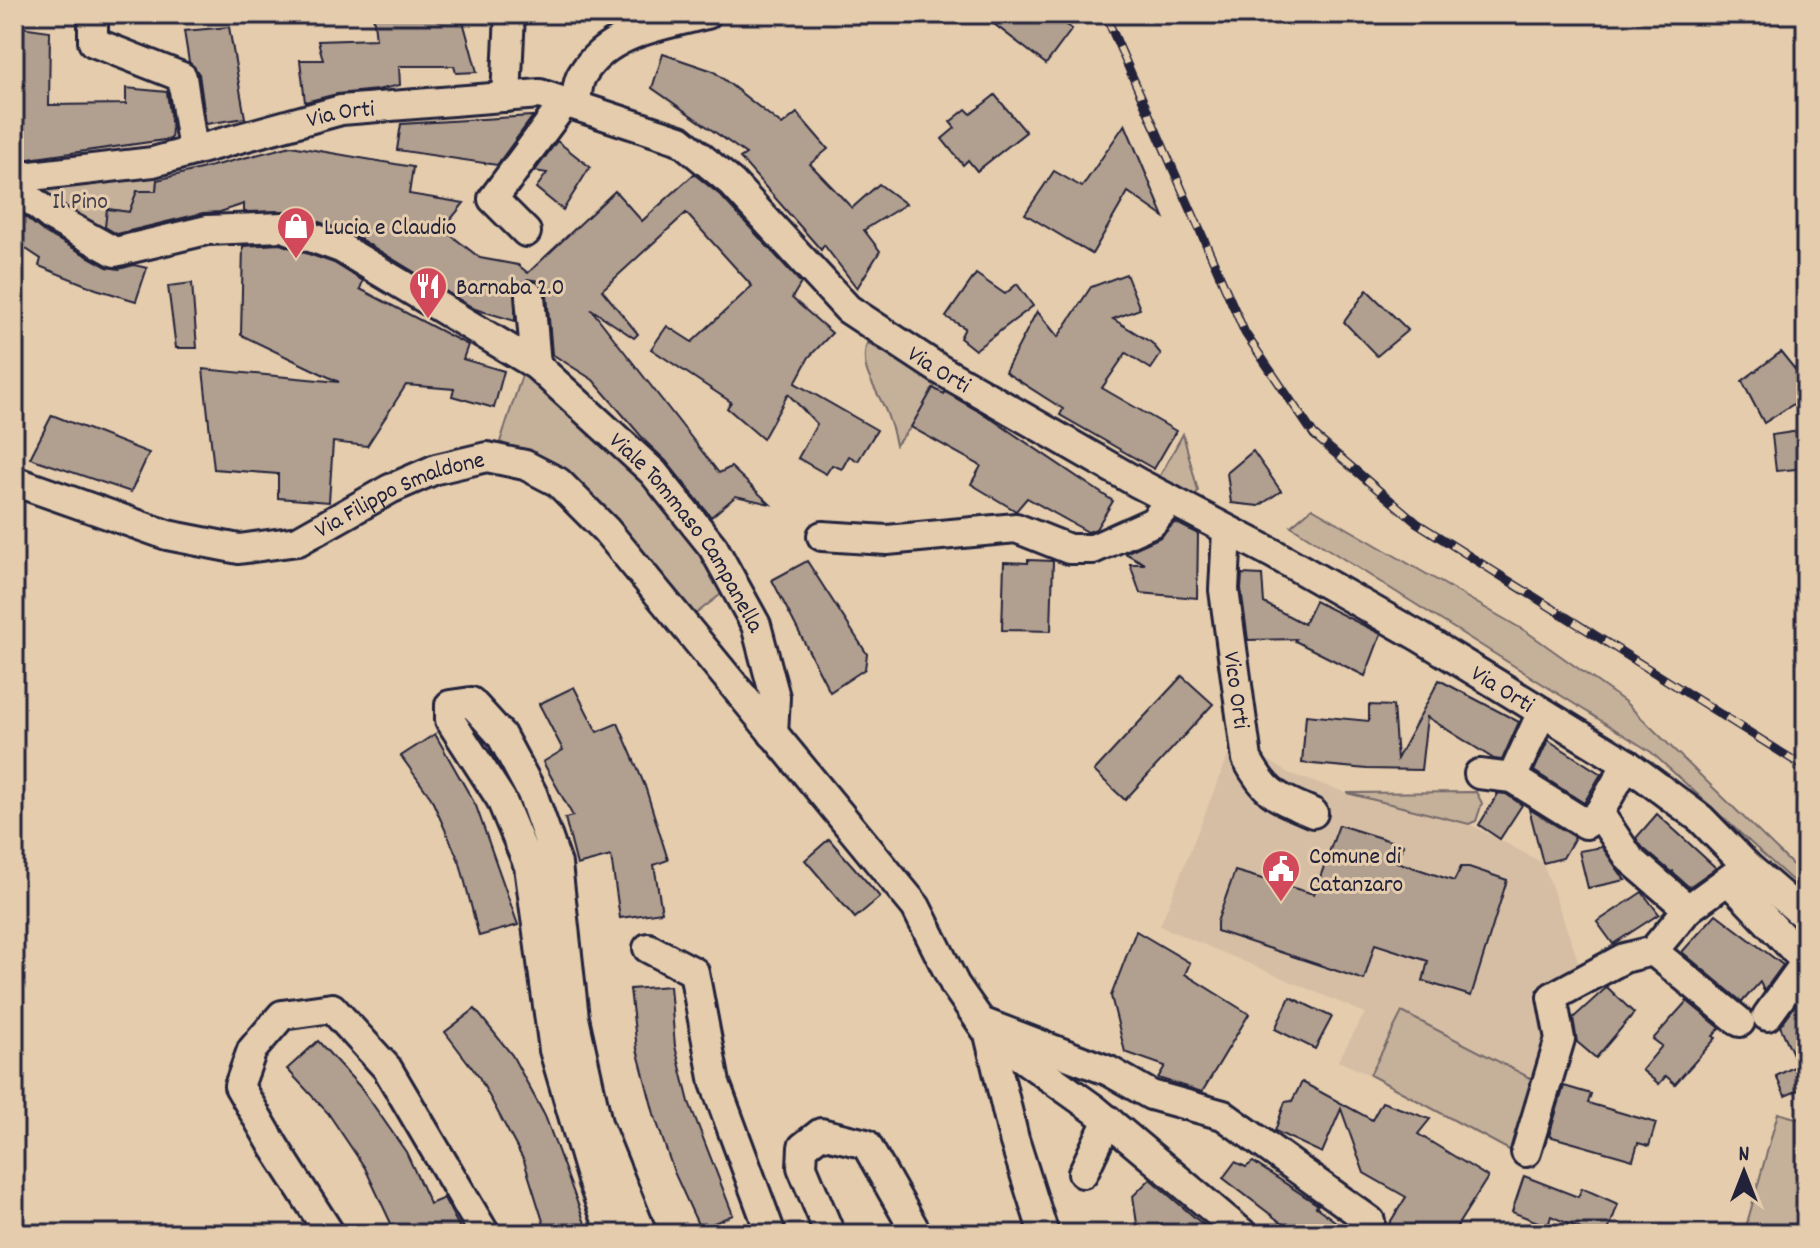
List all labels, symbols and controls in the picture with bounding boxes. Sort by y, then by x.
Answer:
street label: Via Orti [303,93,376,139]
park label: Il Pino [52,186,108,220]
shop icon: Lucia e Claudio [275,205,317,260]
place label: Lucia e Claudio [324,212,457,246]
restaurant icon: Barnaba 2.0 [407,265,449,320]
place label: Barnaba 2.0 [456,272,565,306]
street label: Via Orti [900,339,976,404]
street label: Viale Tommaso Campanella [600,426,771,640]
street label: Via Filippo Smaldone [309,444,488,548]
street label: Vico Orti [1213,650,1257,731]
street label: Via Orti [1463,658,1540,723]
place label: Comune di Catanzaro [1309,841,1403,903]
public building icon: Comune di Catanzaro [1260,848,1302,903]
north arrow [1704,1132,1784,1212]
text: N [1739,1140,1750,1171]

